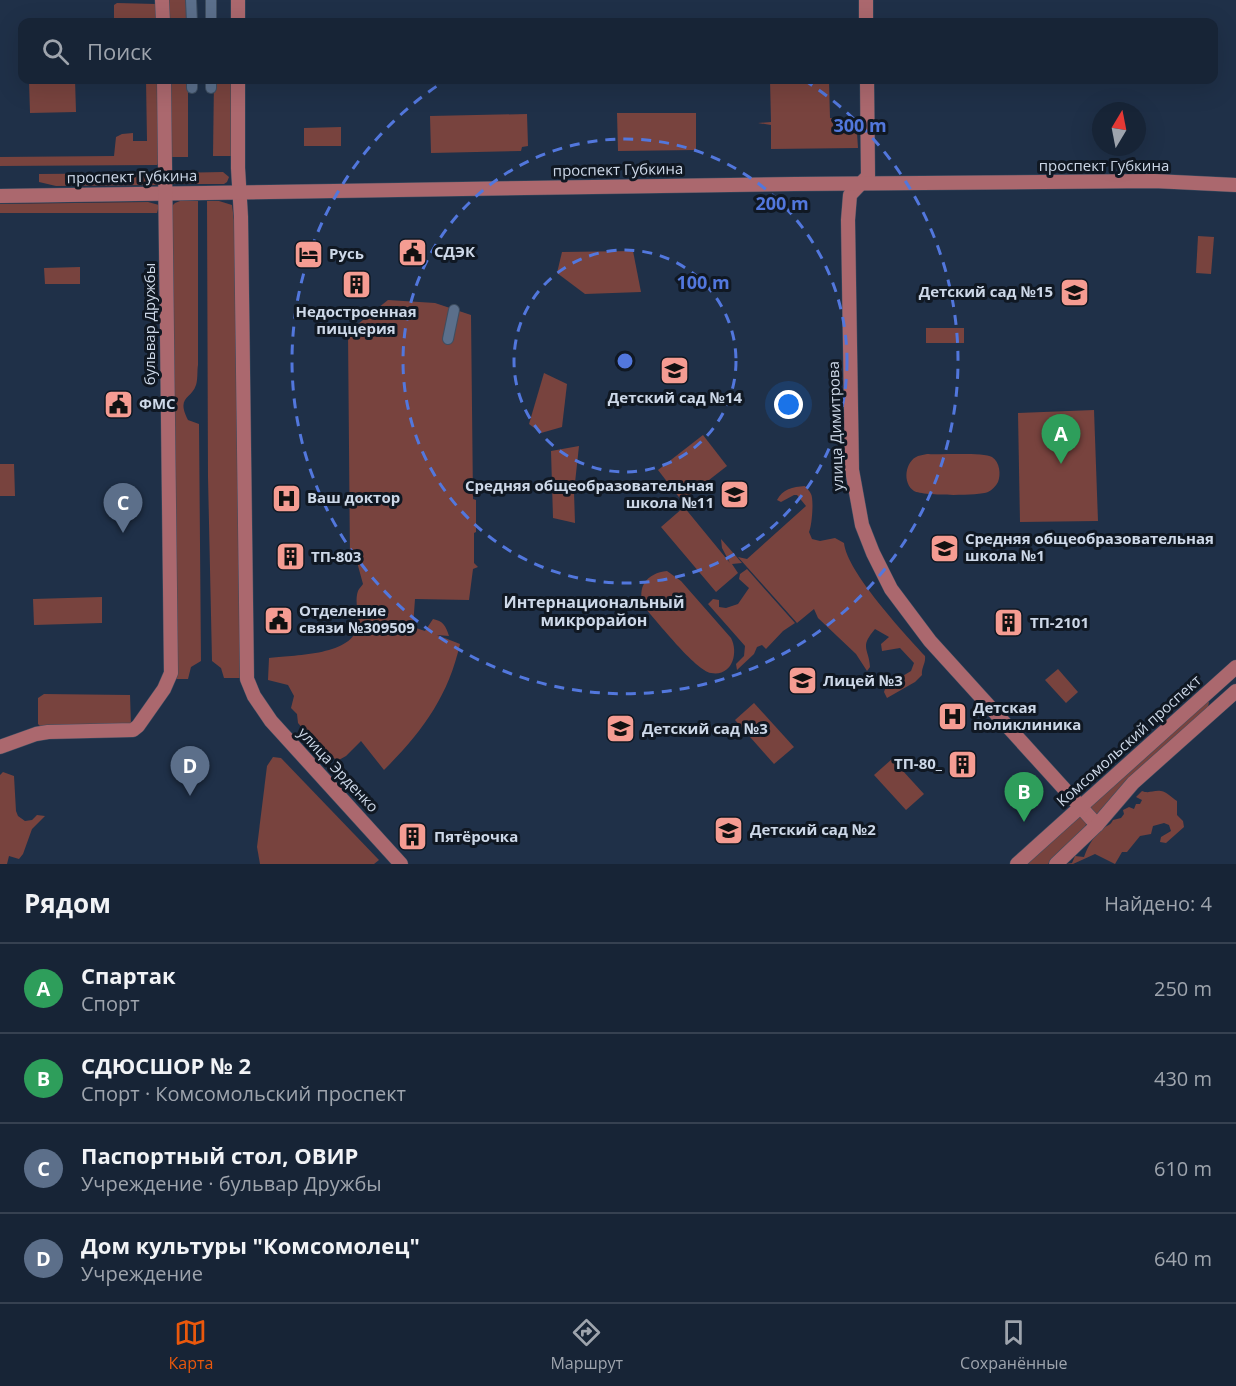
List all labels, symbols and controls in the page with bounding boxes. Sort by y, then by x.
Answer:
search box [18,18,1218,84]
icon: search [39,35,72,68]
text: Поиск [87,36,152,66]
north arrow [1092,102,1146,156]
text: 300 m [833,113,887,137]
street label: проспект Губкина [1039,155,1169,175]
street label: проспект Губкина [553,158,683,180]
street label: проспект Губкина [67,165,197,187]
text: 200 m [755,191,809,215]
public building icon: СДЭК [397,236,429,268]
hotel icon: Русь [292,238,324,270]
place label: СДЭК [434,241,476,261]
place label: Русь [329,243,364,263]
street label: бульвар Дружбы [139,263,159,385]
building icon: Недостроенная пиццерия [340,269,372,301]
text: 100 m [676,270,730,294]
school or university icon: Детский сад №15 [1058,276,1090,308]
place label: Детский сад №15 [919,281,1053,301]
place label: Недостроенная пиццерия [295,301,417,338]
centre of rings [615,351,635,371]
school or university icon: Детский сад №14 [659,355,691,387]
street label: улица Димитрова [823,361,847,491]
place label: Детский сад №14 [608,387,743,407]
public building icon: ФМС [102,388,134,420]
your location [774,390,803,419]
place label: ФМС [139,393,176,413]
pin: A [1042,414,1080,464]
place label: Cредняя общеобразовательная школа №11 [465,475,714,512]
school or university icon: Cредняя общеобразовательная школа №11 [719,479,751,511]
hospital icon: Ваш доктор [270,482,302,514]
pin: C [104,484,142,533]
place label: Ваш доктор [307,487,400,507]
place label: Средняя общеобразовательная школа №1 [965,528,1214,565]
school or university icon: Средняя общеобразовательная школа №1 [928,532,960,564]
building icon: ТП-803 [274,541,306,573]
place label: ТП-803 [311,546,361,566]
district label: Интернациональный микрорайон [503,591,685,631]
place label: Отделение связи №309509 [299,600,415,637]
public building icon: Отделение связи №309509 [262,604,294,636]
building icon: ТП-2101 [993,607,1025,639]
place label: ТП-2101 [1030,612,1089,632]
school or university icon: Лицей №3 [786,665,818,697]
place label: Лицей №3 [823,670,903,690]
street label: Комсомольский проспект [1052,670,1205,811]
place label: Детская поликлиника [973,697,1081,734]
hospital icon: Детская поликлиника [936,701,968,733]
school or university icon: Детский сад №3 [605,713,637,745]
place label: Детский сад №3 [642,718,768,738]
street label: улица Эрденко [294,723,383,816]
pin: D [170,746,210,796]
building icon: ТП-80_ [947,748,979,780]
place label: ТП-80_ [894,753,943,773]
pin: B [1004,772,1044,822]
school or university icon: Детский сад №2 [713,814,745,846]
place label: Детский сад №2 [750,819,876,839]
building icon: Пятёрочка [397,821,429,853]
place label: Пятёрочка [434,826,518,846]
text: Рядом [24,885,111,921]
text: Найдено: 4 [1104,890,1212,917]
text: Спартак [81,960,176,990]
text: A [37,975,50,1002]
text: 250 m [1154,975,1212,1002]
text: Спорт [81,990,140,1017]
text: СДЮСШОР № 2 [81,1050,251,1080]
text: B [37,1065,50,1092]
text: 430 m [1154,1065,1212,1092]
text: Спорт · Комсомольский проспект [81,1080,406,1107]
text: Паспортный стол, ОВИР [81,1140,358,1170]
text: C [37,1155,50,1182]
text: 610 m [1154,1155,1212,1182]
text: Учреждение · бульвар Дружбы [81,1170,382,1197]
text: Дом культуры "Комсомолец" [81,1230,420,1260]
text: D [36,1245,51,1272]
text: 640 m [1154,1245,1212,1272]
text: Учреждение [81,1260,203,1287]
tab: Карта [169,1316,213,1374]
tab: Маршрут [550,1316,623,1374]
tab: Сохранённые [960,1316,1067,1374]

